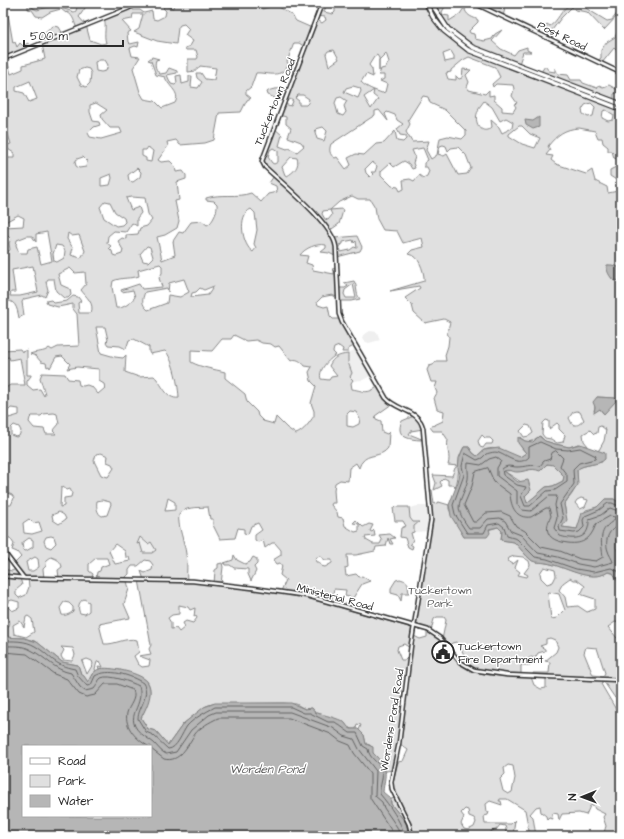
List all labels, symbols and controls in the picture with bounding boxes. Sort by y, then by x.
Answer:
street label: Post Road [535,18,589,54]
scale bar [24,22,123,48]
text: 500 m [30,28,68,45]
street label: Tuckertown Road [251,56,299,148]
street label: Ministerial Road [295,580,375,615]
park label: Tuckertown Park [408,583,472,611]
public building icon: Tuckertown Fire Department [430,639,456,665]
place label: Tuckertown Fire Department [458,639,544,667]
street label: Wordens Pond Road [376,667,408,772]
legend [22,745,152,817]
text: Road [58,753,86,770]
water label: Worden Pond [230,761,307,778]
text: Park [58,773,86,790]
north arrow [562,777,602,817]
text: Water [58,793,94,810]
text: N [565,793,580,801]

